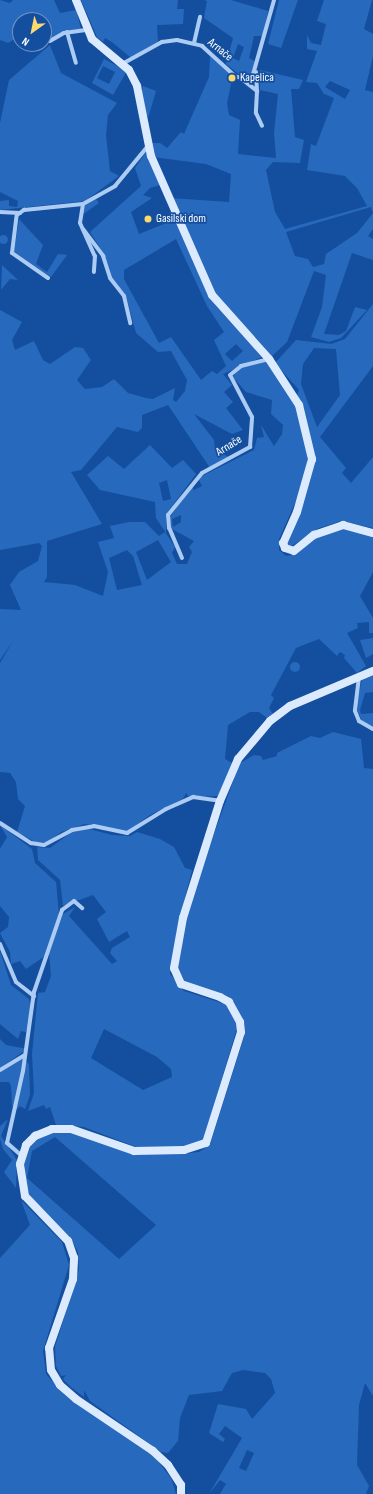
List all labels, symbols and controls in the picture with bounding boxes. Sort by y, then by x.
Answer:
north arrow [12,12,52,52]
text: N [20,35,32,49]
street label: Arnače [205,36,235,64]
place label: Kapelica [240,71,274,85]
marker: Kapelica [227,73,237,83]
place label: Gasilski dom [156,212,206,226]
marker: Gasilski dom [143,214,153,224]
street label: Arnače [213,432,245,460]

